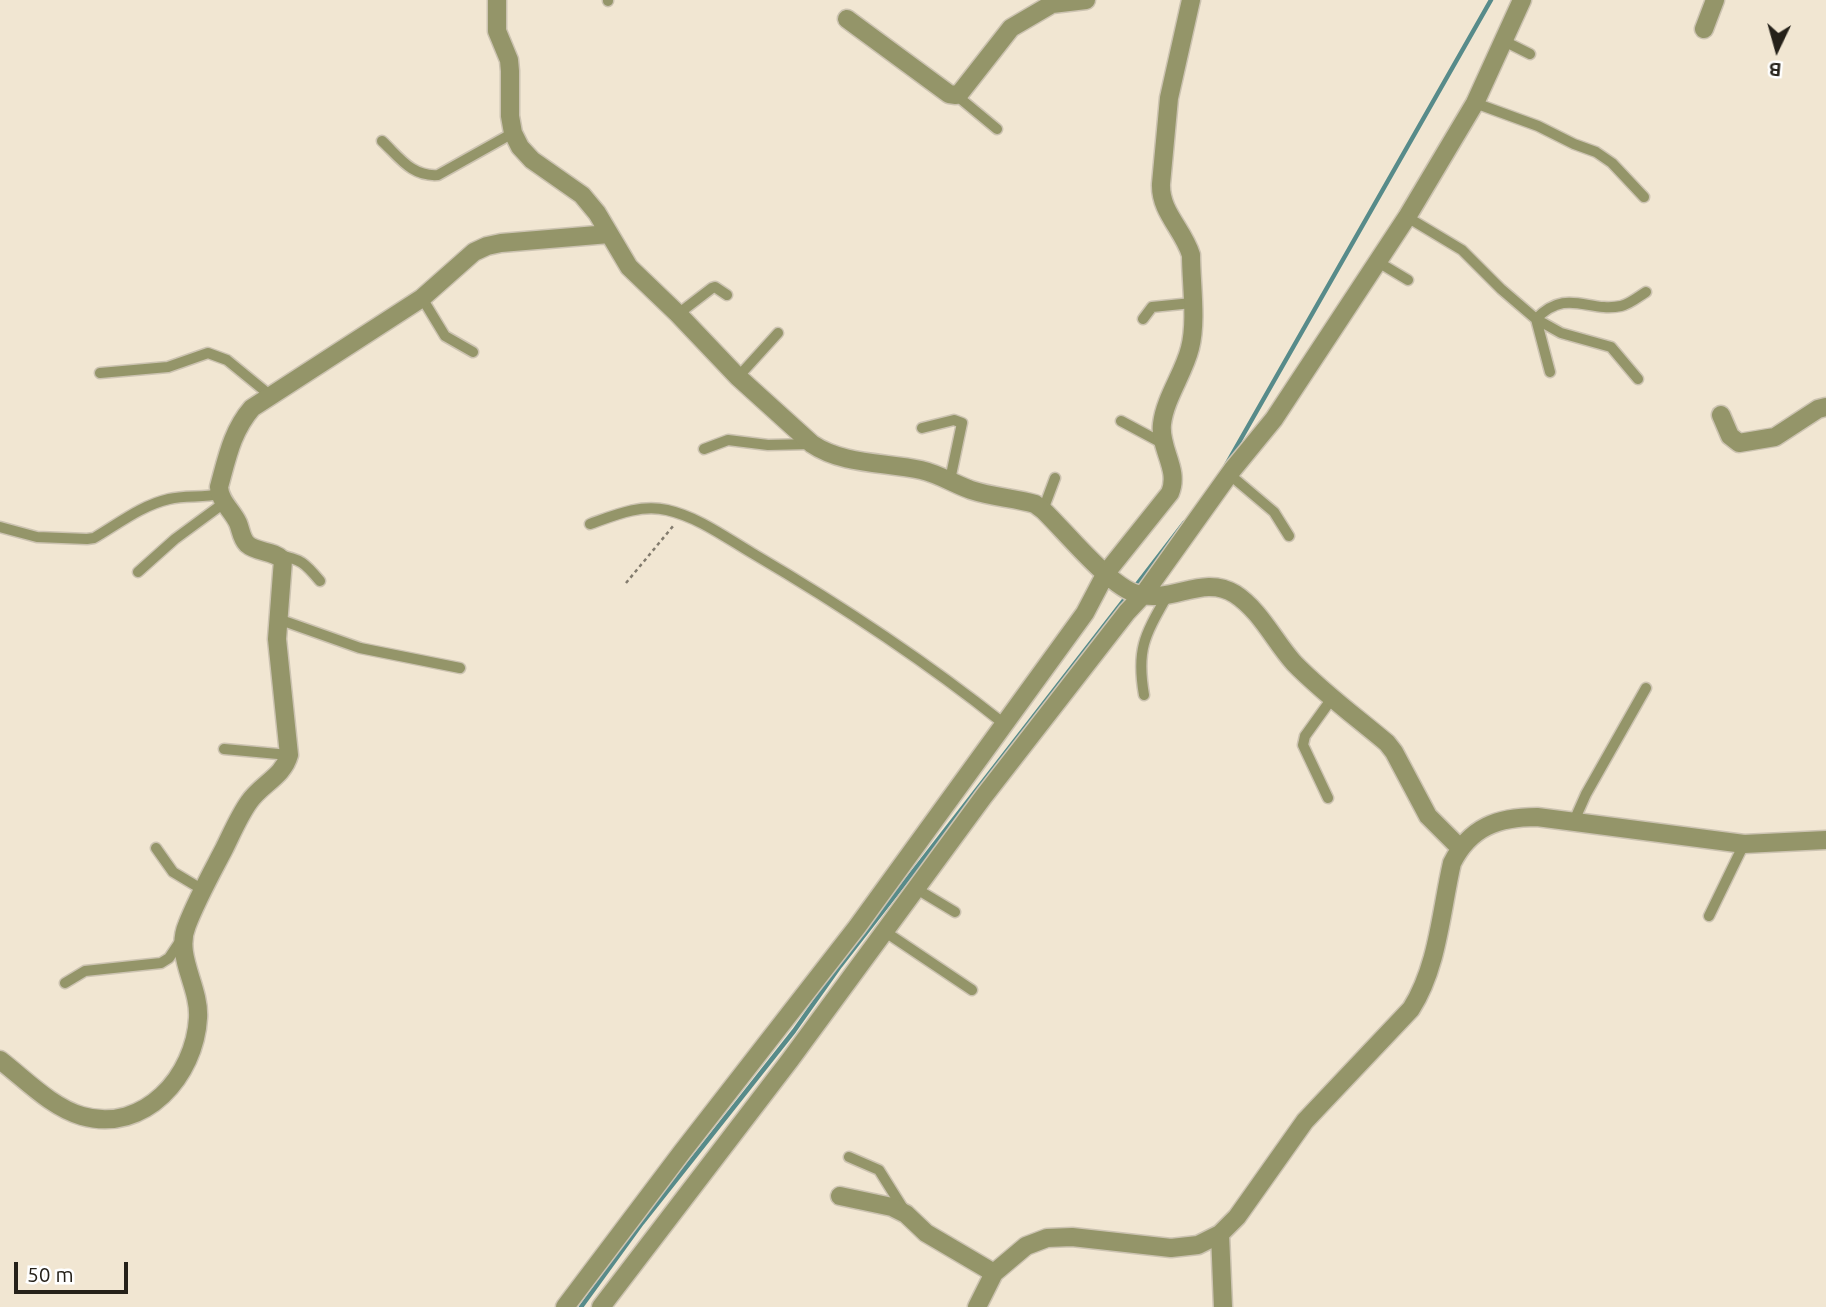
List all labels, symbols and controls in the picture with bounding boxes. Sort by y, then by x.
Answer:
north arrow [1742,14,1812,84]
text: B [1768,58,1782,81]
scale bar [18,1248,131,1292]
text: 50 m [27,1262,74,1286]

